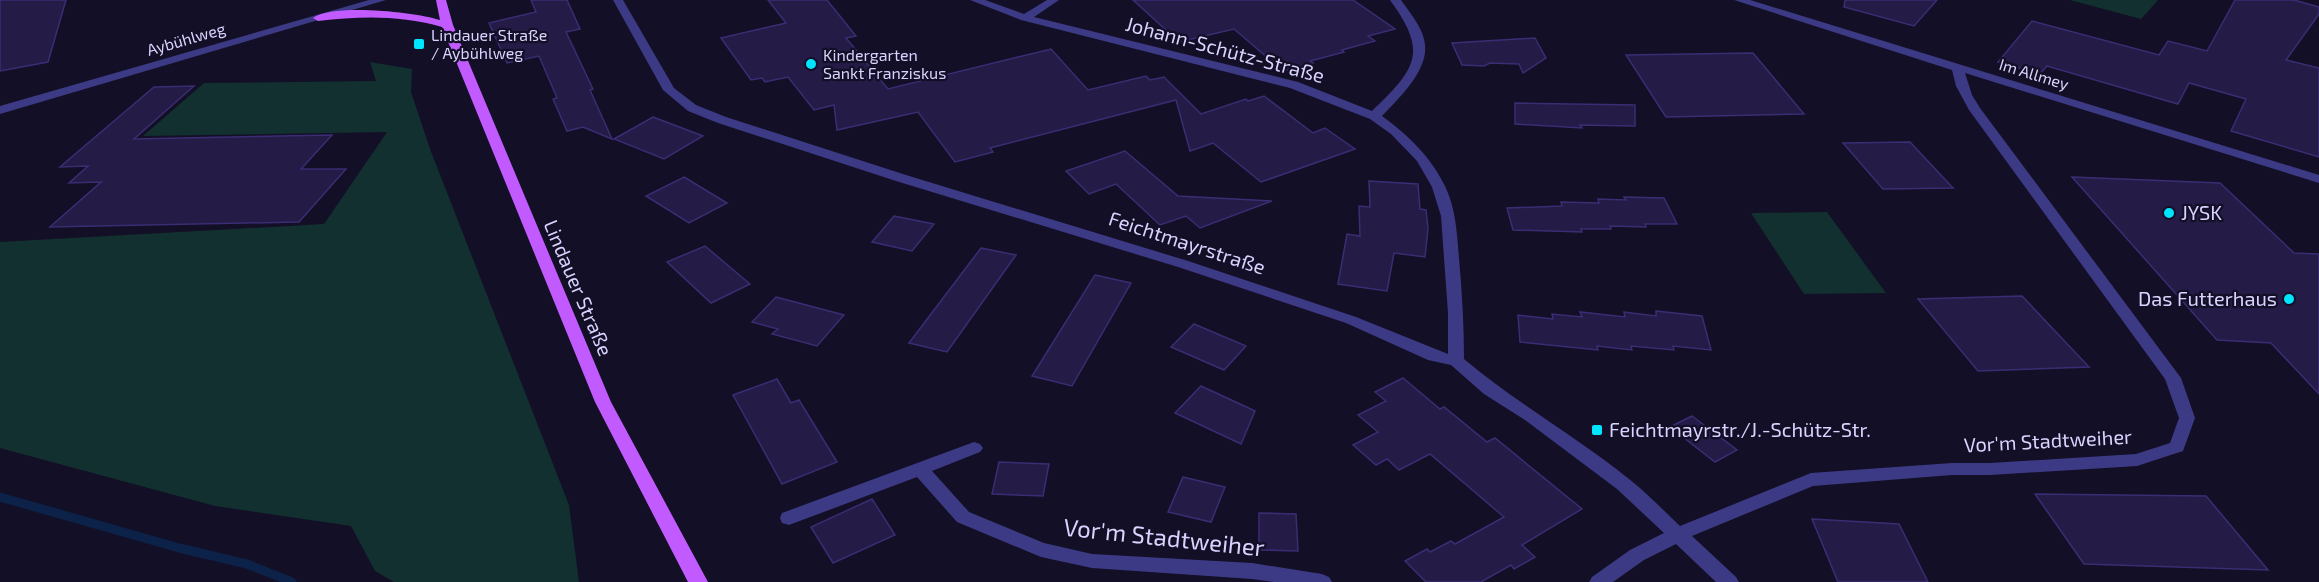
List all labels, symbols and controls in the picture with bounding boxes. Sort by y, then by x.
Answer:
street label: Johann-Schütz-Straße [1123,11,1327,87]
street label: Aybühlweg [144,18,227,59]
place label: Lindauer Straße / Aybühlweg [431,25,547,62]
marker: Lindauer Straße / Aybühlweg [412,37,426,51]
place label: Kindergarten Sankt Franziskus [823,45,946,82]
street label: Im Allmey [1997,54,2072,93]
marker: Kindergarten Sankt Franziskus [804,57,818,71]
place label: JYSK [2181,200,2222,224]
street label: Feichtmayrstraße [1106,205,1269,279]
marker: JYSK [2162,206,2176,220]
street label: Lindauer Straße [539,216,618,359]
place label: Das Futterhaus [2138,286,2277,310]
marker: Das Futterhaus [2282,292,2296,306]
place label: Feichtmayrstr./J.-Schütz-Str. [1609,417,1871,441]
marker: Feichtmayrstr./J.-Schütz-Str. [1590,423,1604,437]
street label: Vor'm Stadtweiher [1963,424,2133,456]
street label: Vor'm Stadtweiher [1062,512,1266,562]

